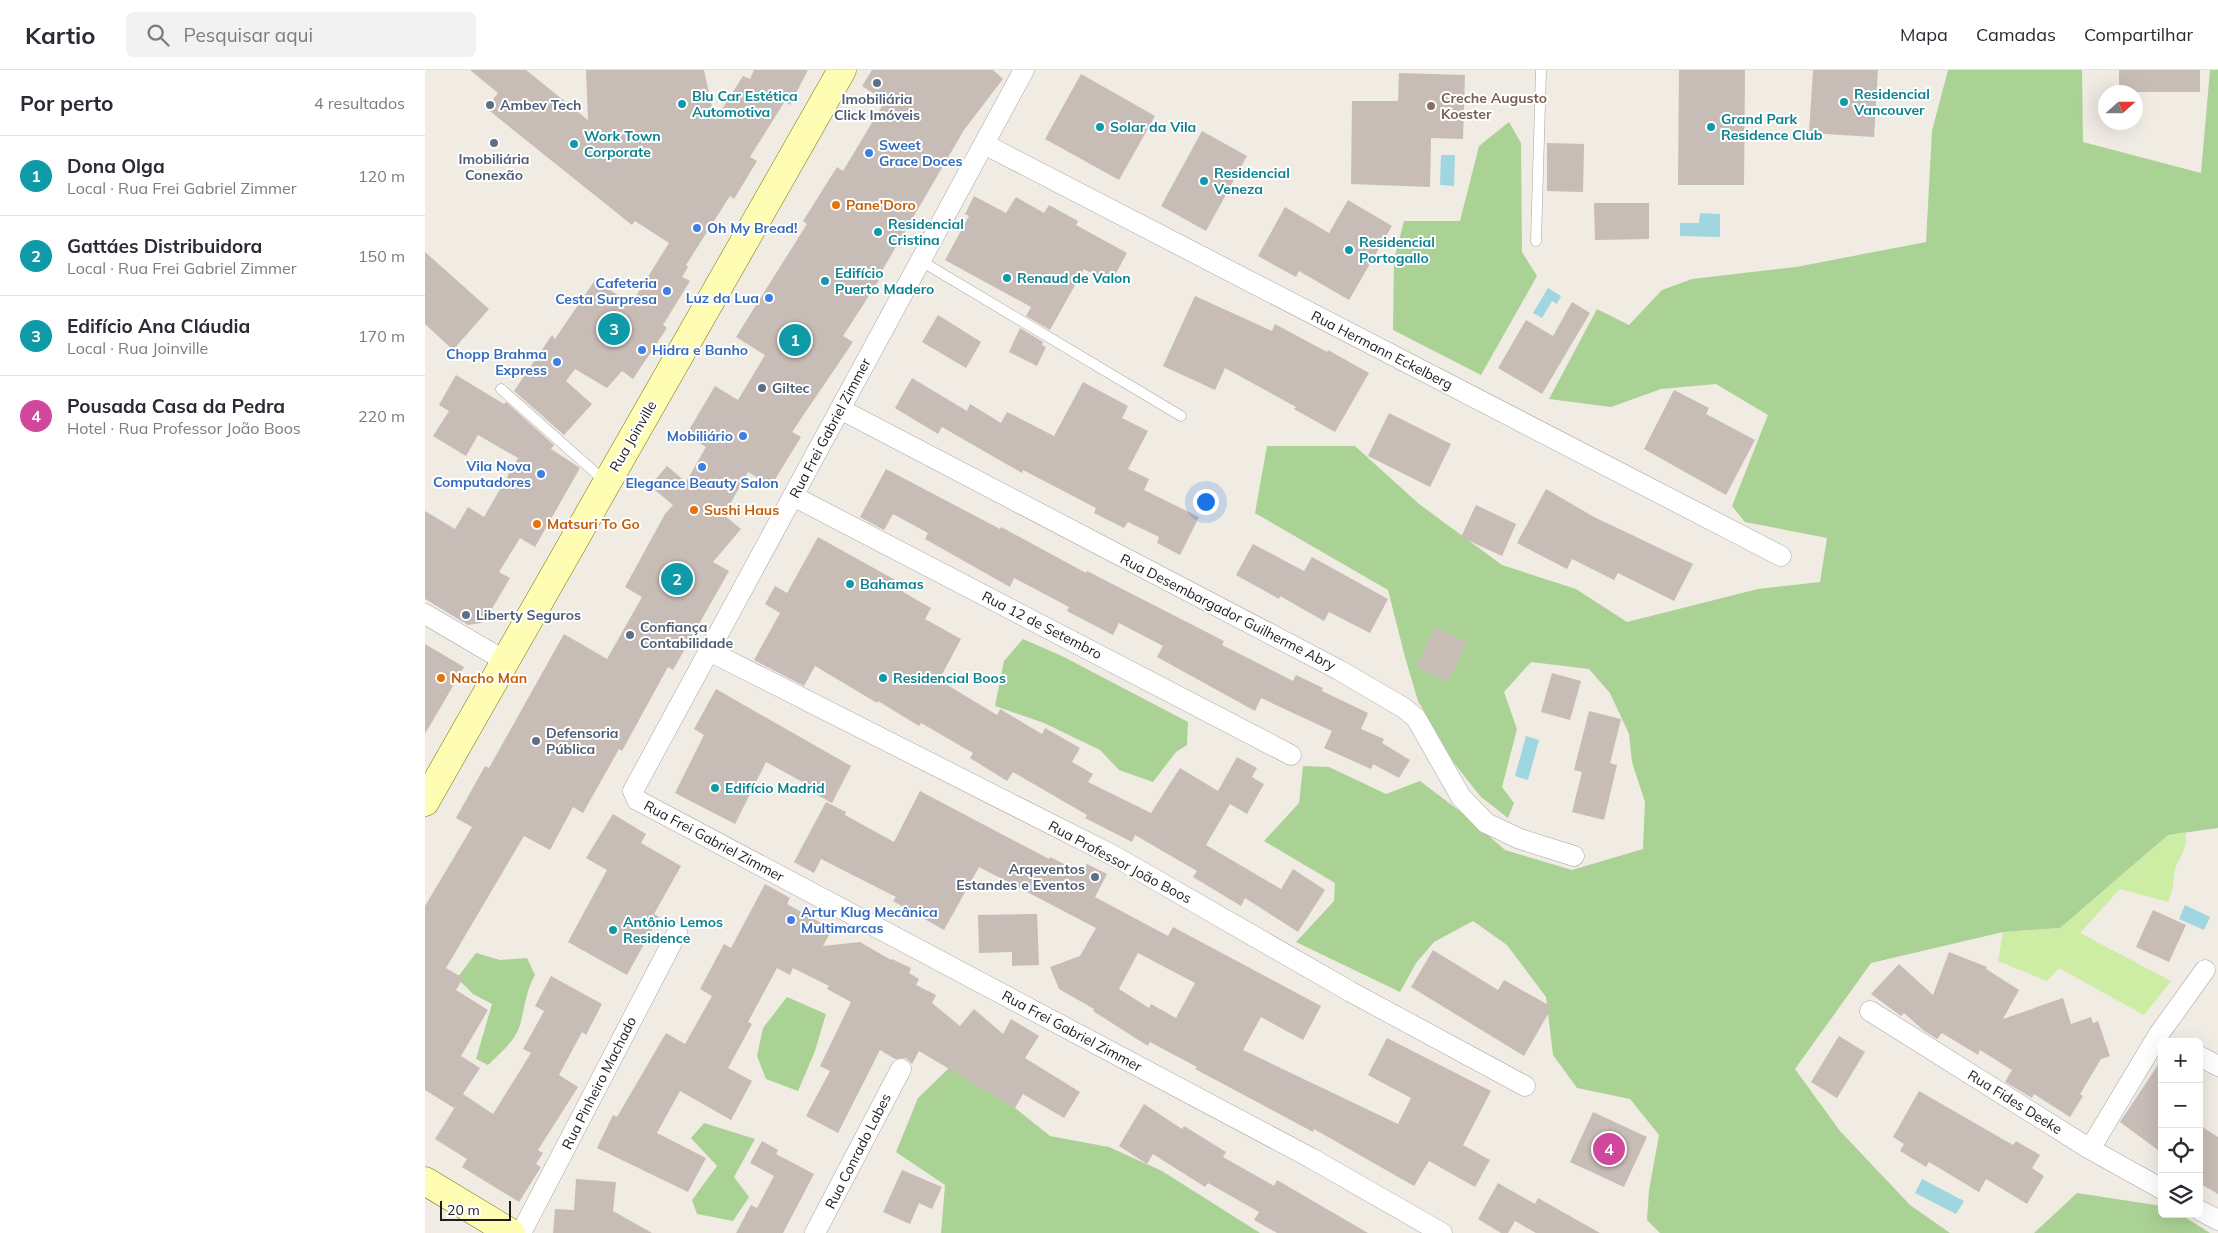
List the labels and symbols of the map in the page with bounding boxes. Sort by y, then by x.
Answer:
marker: Imobiliária Click Imóveis [871,77,883,89]
place label: Residencial Vancouver [1853,85,1930,119]
north arrow [2098,85,2143,130]
place label: Blu Car Estética Automotiva [692,87,798,121]
place label: Creche Augusto Koester [1441,89,1547,123]
place label: Imobiliária Click Imóveis [834,90,920,124]
place label: Ambev Tech [500,96,582,114]
marker: Residencial Vancouver [1838,96,1850,108]
marker: Blu Car Estética Automotiva [676,98,688,110]
marker: Ambev Tech [484,99,496,111]
marker: Creche Augusto Koester [1425,100,1437,112]
place label: Grand Park Residence Club [1721,110,1823,144]
place label: Solar da Vila [1110,118,1196,136]
marker: Solar da Vila [1094,121,1106,133]
marker: Grand Park Residence Club [1705,121,1717,133]
place label: Work Town Corporate [584,127,661,161]
place label: Sweet Grace Doces [879,136,962,170]
marker: Imobiliária Conexão [488,137,500,149]
marker: Work Town Corporate [568,138,580,150]
marker: Sweet Grace Doces [863,147,875,159]
place label: Imobiliária Conexão [458,150,530,184]
place label: Residencial Veneza [1213,164,1290,198]
marker: Residencial Veneza [1198,175,1210,187]
place label: Pane'Doro [846,196,916,214]
marker: Pane'Doro [830,199,842,211]
place label: Residencial Cristina [888,215,964,249]
place label: Oh My Bread! [707,219,797,237]
marker: Oh My Bread! [691,222,703,234]
marker: Residencial Cristina [872,226,884,238]
place label: Residencial Portogallo [1359,233,1435,267]
marker: Residencial Portogallo [1343,244,1355,256]
place label: Edifício Puerto Madero [835,264,934,298]
place label: Renaud de Valon [1017,269,1131,287]
marker: Renaud de Valon [1001,272,1013,284]
place label: Cafeteria Cesta Surpresa [555,274,657,308]
marker: Edifício Puerto Madero [819,275,831,287]
marker: Cafeteria Cesta Surpresa [661,285,673,297]
place label: Luz da Lua [686,289,759,307]
marker: Luz da Lua [763,292,775,304]
street label: Rua Hermann Eckelberg [1308,306,1456,394]
pin: 3 [598,310,630,348]
pin: 1 [779,321,811,359]
place label: Hidra e Banho [652,341,748,359]
marker: Hidra e Banho [636,344,648,356]
place label: Chopp Brahma Express [446,345,547,379]
street label: Rua Frei Gabriel Zimmer [785,354,875,501]
marker: Chopp Brahma Express [551,356,563,368]
place label: Giltec [772,379,810,397]
marker: Giltec [756,382,768,394]
street label: Rua Joinville [605,397,661,475]
place label: Mobiliário [667,427,733,445]
marker: Mobiliário [737,430,749,442]
place label: Vila Nova Computadores [433,457,531,491]
marker: Elegance Beauty Salon [696,461,708,473]
marker: Vila Nova Computadores [535,468,547,480]
place label: Elegance Beauty Salon [625,474,779,492]
your location [1193,489,1219,515]
place label: Sushi Haus [704,501,779,519]
marker: Sushi Haus [688,504,700,516]
place label: Matsuri To Go [547,515,640,533]
marker: Matsuri To Go [531,518,543,530]
street label: Rua Desembargador Guilherme Abry [1117,550,1339,675]
pin: 2 [661,560,693,598]
place label: Bahamas [860,575,924,593]
marker: Bahamas [844,578,856,590]
street label: Rua 12 de Setembro [979,587,1105,663]
place label: Liberty Seguros [476,606,581,624]
marker: Liberty Seguros [460,609,472,621]
place label: Confiança Contabilidade [640,618,733,652]
marker: Confiança Contabilidade [624,629,636,641]
place label: Nacho Man [451,669,527,687]
place label: Residencial Boos [893,669,1006,687]
marker: Nacho Man [435,672,447,684]
marker: Residencial Boos [877,672,889,684]
place label: Defensoria Pública [546,724,619,758]
marker: Defensoria Pública [530,735,542,747]
place label: Edifício Madrid [725,779,825,797]
marker: Edifício Madrid [709,782,721,794]
street label: Rua Frei Gabriel Zimmer [641,796,788,886]
street label: Rua Professor João Boos [1045,817,1195,907]
place label: Arqeventos Estandes e Eventos [956,860,1085,894]
marker: Arqeventos Estandes e Eventos [1089,871,1101,883]
place label: Artur Klug Mecânica Multimarcas [801,903,938,937]
place label: Antônio Lemos Residence [623,913,723,947]
marker: Artur Klug Mecânica Multimarcas [785,914,797,926]
marker: Antônio Lemos Residence [607,924,619,936]
street label: Rua Frei Gabriel Zimmer [999,986,1146,1076]
street label: Rua Pinheiro Machado [558,1014,640,1152]
street label: Rua Fides Deeke [1964,1066,2066,1138]
street label: Rua Conrado Labes [821,1090,895,1212]
pin: 4 [1593,1130,1625,1168]
scale bar [440,1198,511,1221]

